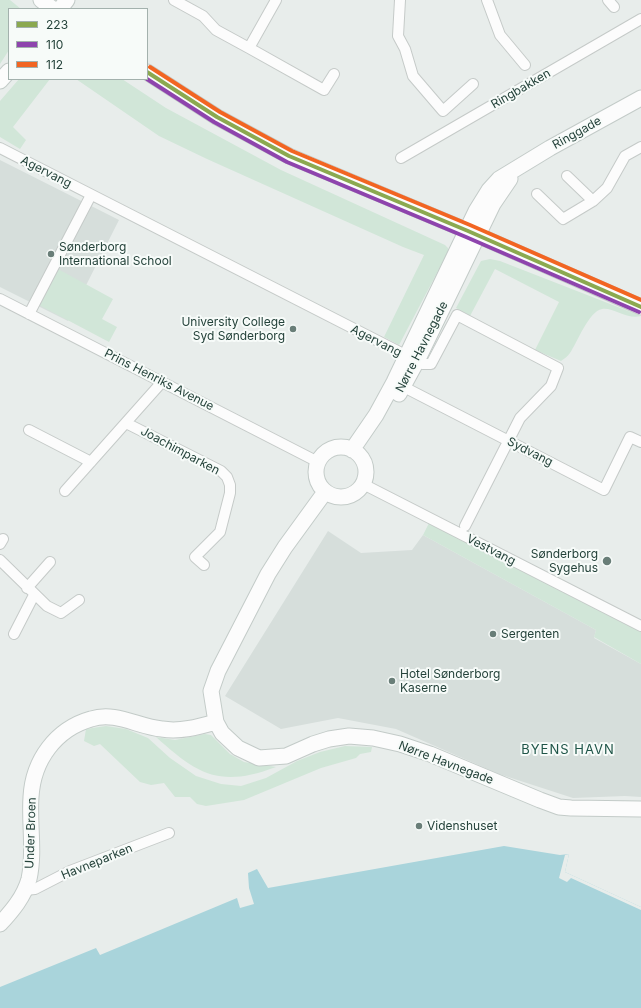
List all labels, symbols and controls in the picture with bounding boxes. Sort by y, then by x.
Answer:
legend [8,8,148,80]
text: 223 [46,17,68,32]
text: 110 [46,37,63,52]
text: 112 [46,57,63,72]
street label: Ringbakken [489,66,553,112]
street label: Ringgade [550,114,604,152]
street label: Agervang [18,153,74,191]
place label: Sønderborg International School [59,240,172,268]
marker: Sønderborg International School [46,249,56,259]
street label: Nørre Havnegade [393,299,451,395]
place label: University College Syd Sønderborg [181,315,285,343]
street label: Agervang [348,322,404,360]
marker: University College Syd Sønderborg [288,324,298,334]
street label: Prins Henriks Avenue [102,346,216,414]
street label: Joachimparken [138,424,222,478]
street label: Sydvang [505,434,555,470]
street label: Vestvang [464,532,518,568]
place label: Sønderborg Sygehus [531,547,598,575]
marker: Sønderborg Sygehus [601,555,613,567]
place label: Sergenten [501,627,559,641]
marker: Sergenten [488,629,498,639]
place label: Hotel Sønderborg Kaserne [400,667,500,695]
marker: Hotel Sønderborg Kaserne [387,676,397,686]
street label: Nørre Havnegade [397,738,495,788]
district label: BYENS HAVN [521,742,615,758]
street label: Under Broen [23,797,39,869]
place label: Videnshuset [427,819,497,833]
marker: Videnshuset [414,821,424,831]
street label: Havneparken [59,841,135,883]

